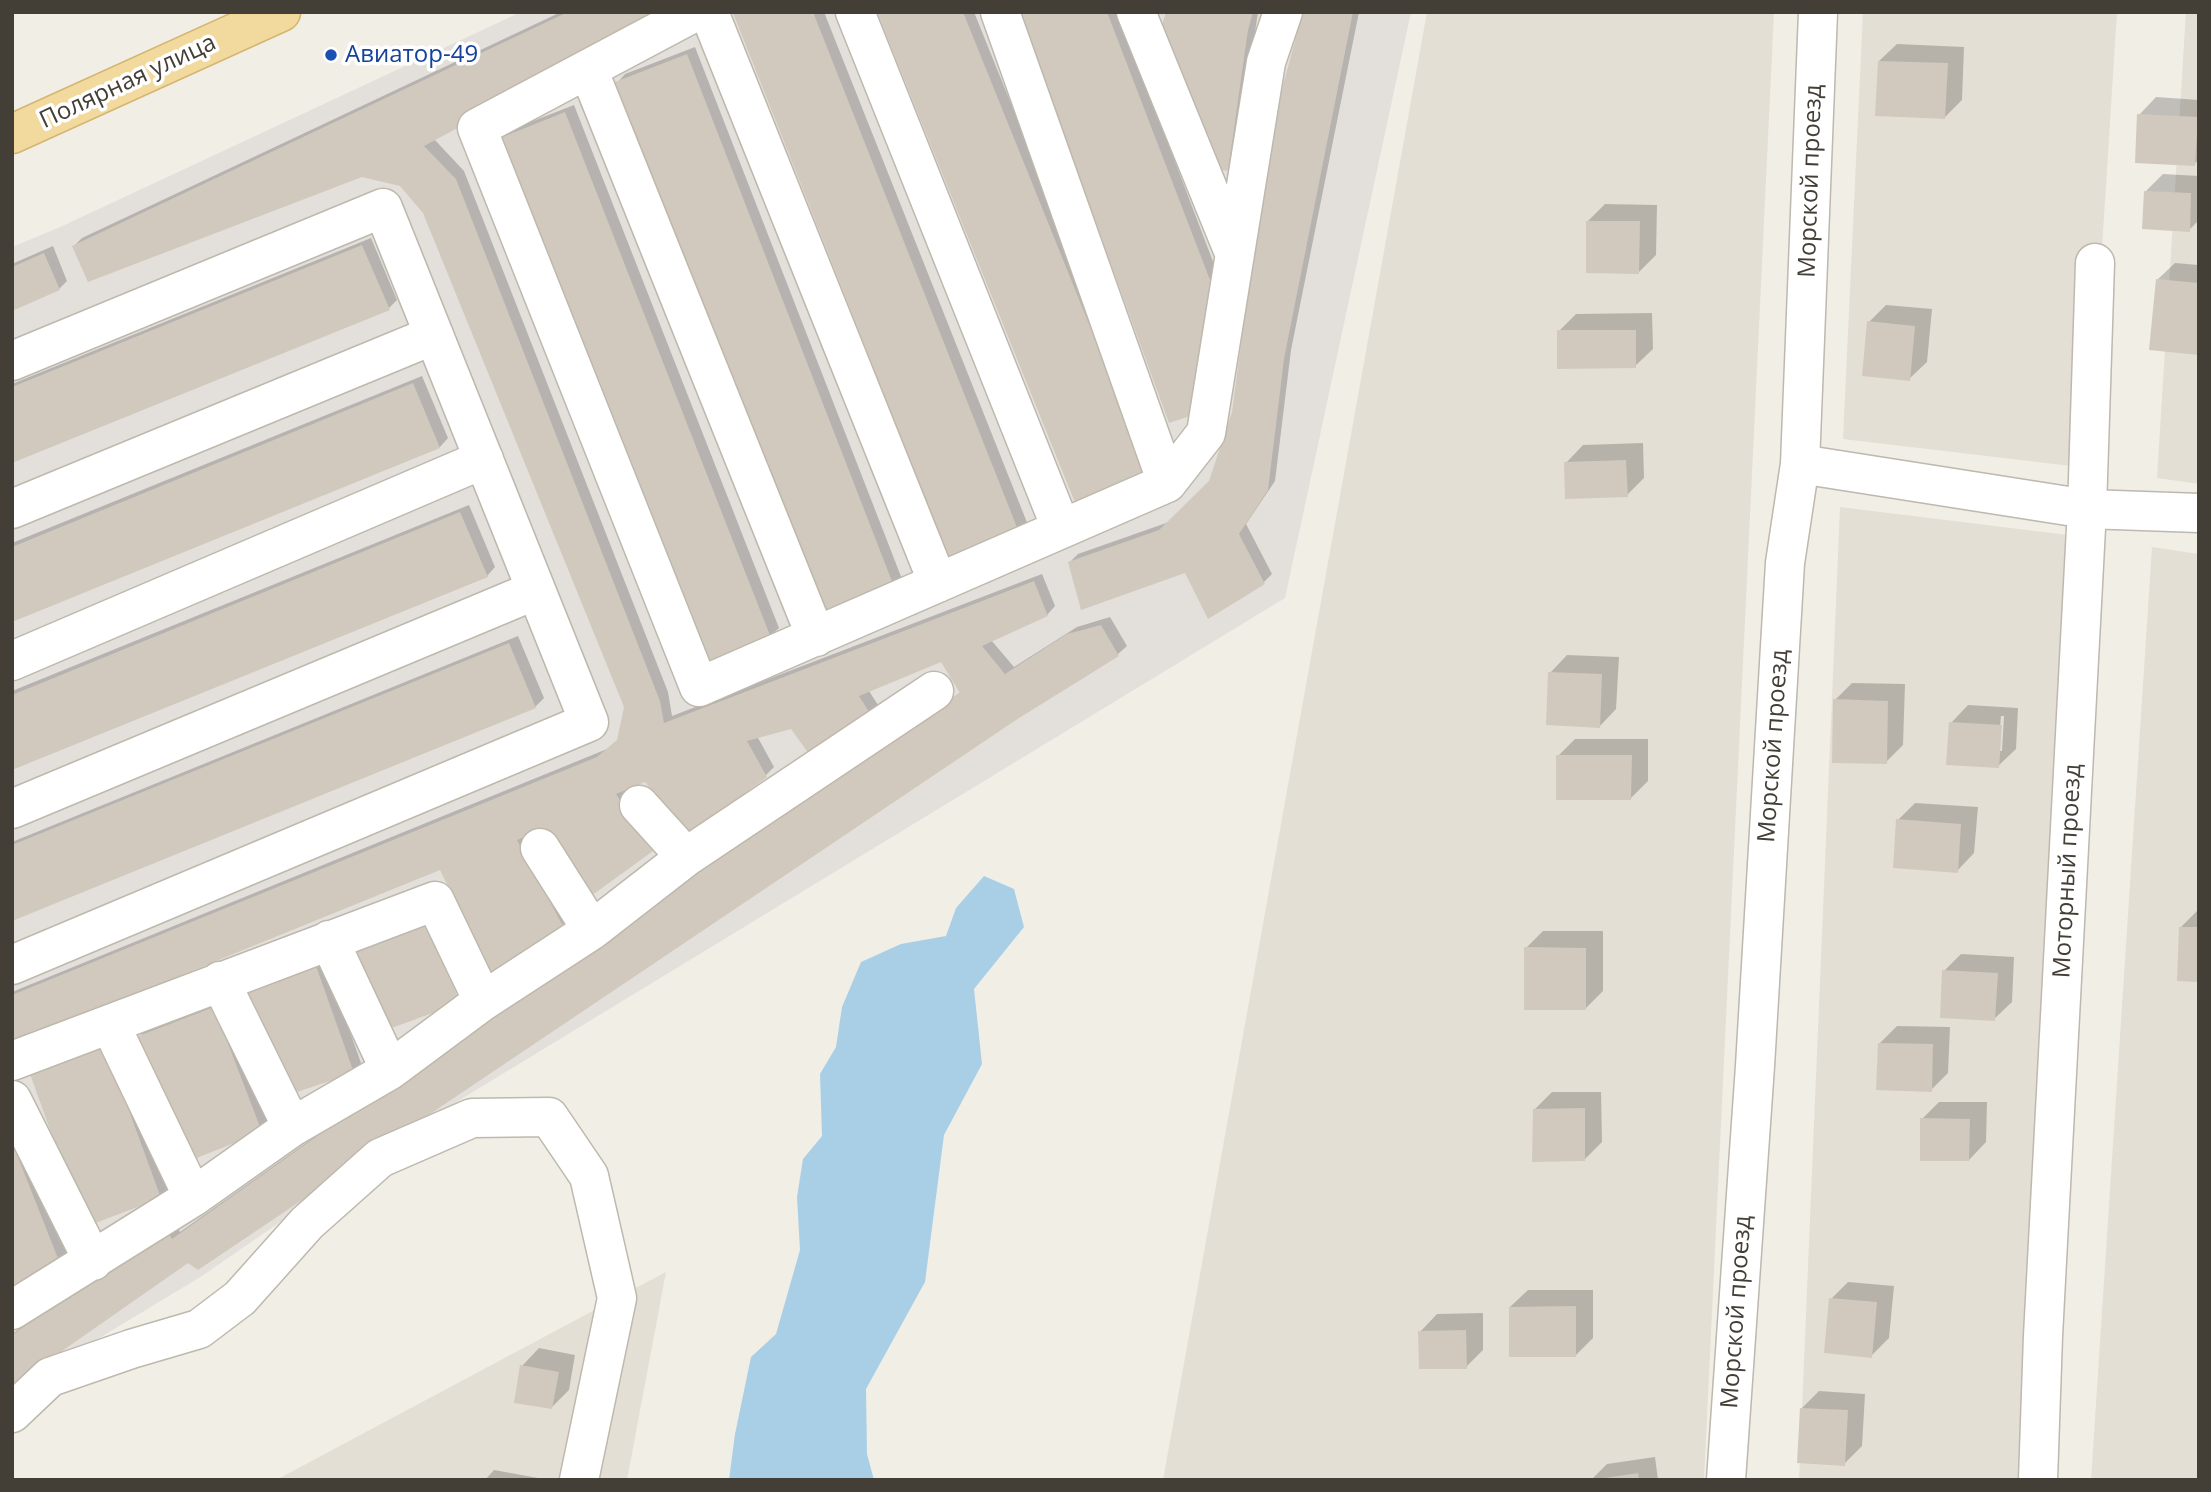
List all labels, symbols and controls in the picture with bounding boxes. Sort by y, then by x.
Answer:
street label: Полярная улица [35,29,221,135]
place label: Авиатор-49 [345,41,478,69]
marker: Авиатор-49 [323,47,339,63]
street label: Морской проезд [1793,84,1829,278]
street label: Морской проезд [1753,649,1795,843]
street label: Моторный проезд [2048,763,2088,979]
street label: Морской проезд [1716,1215,1758,1409]

